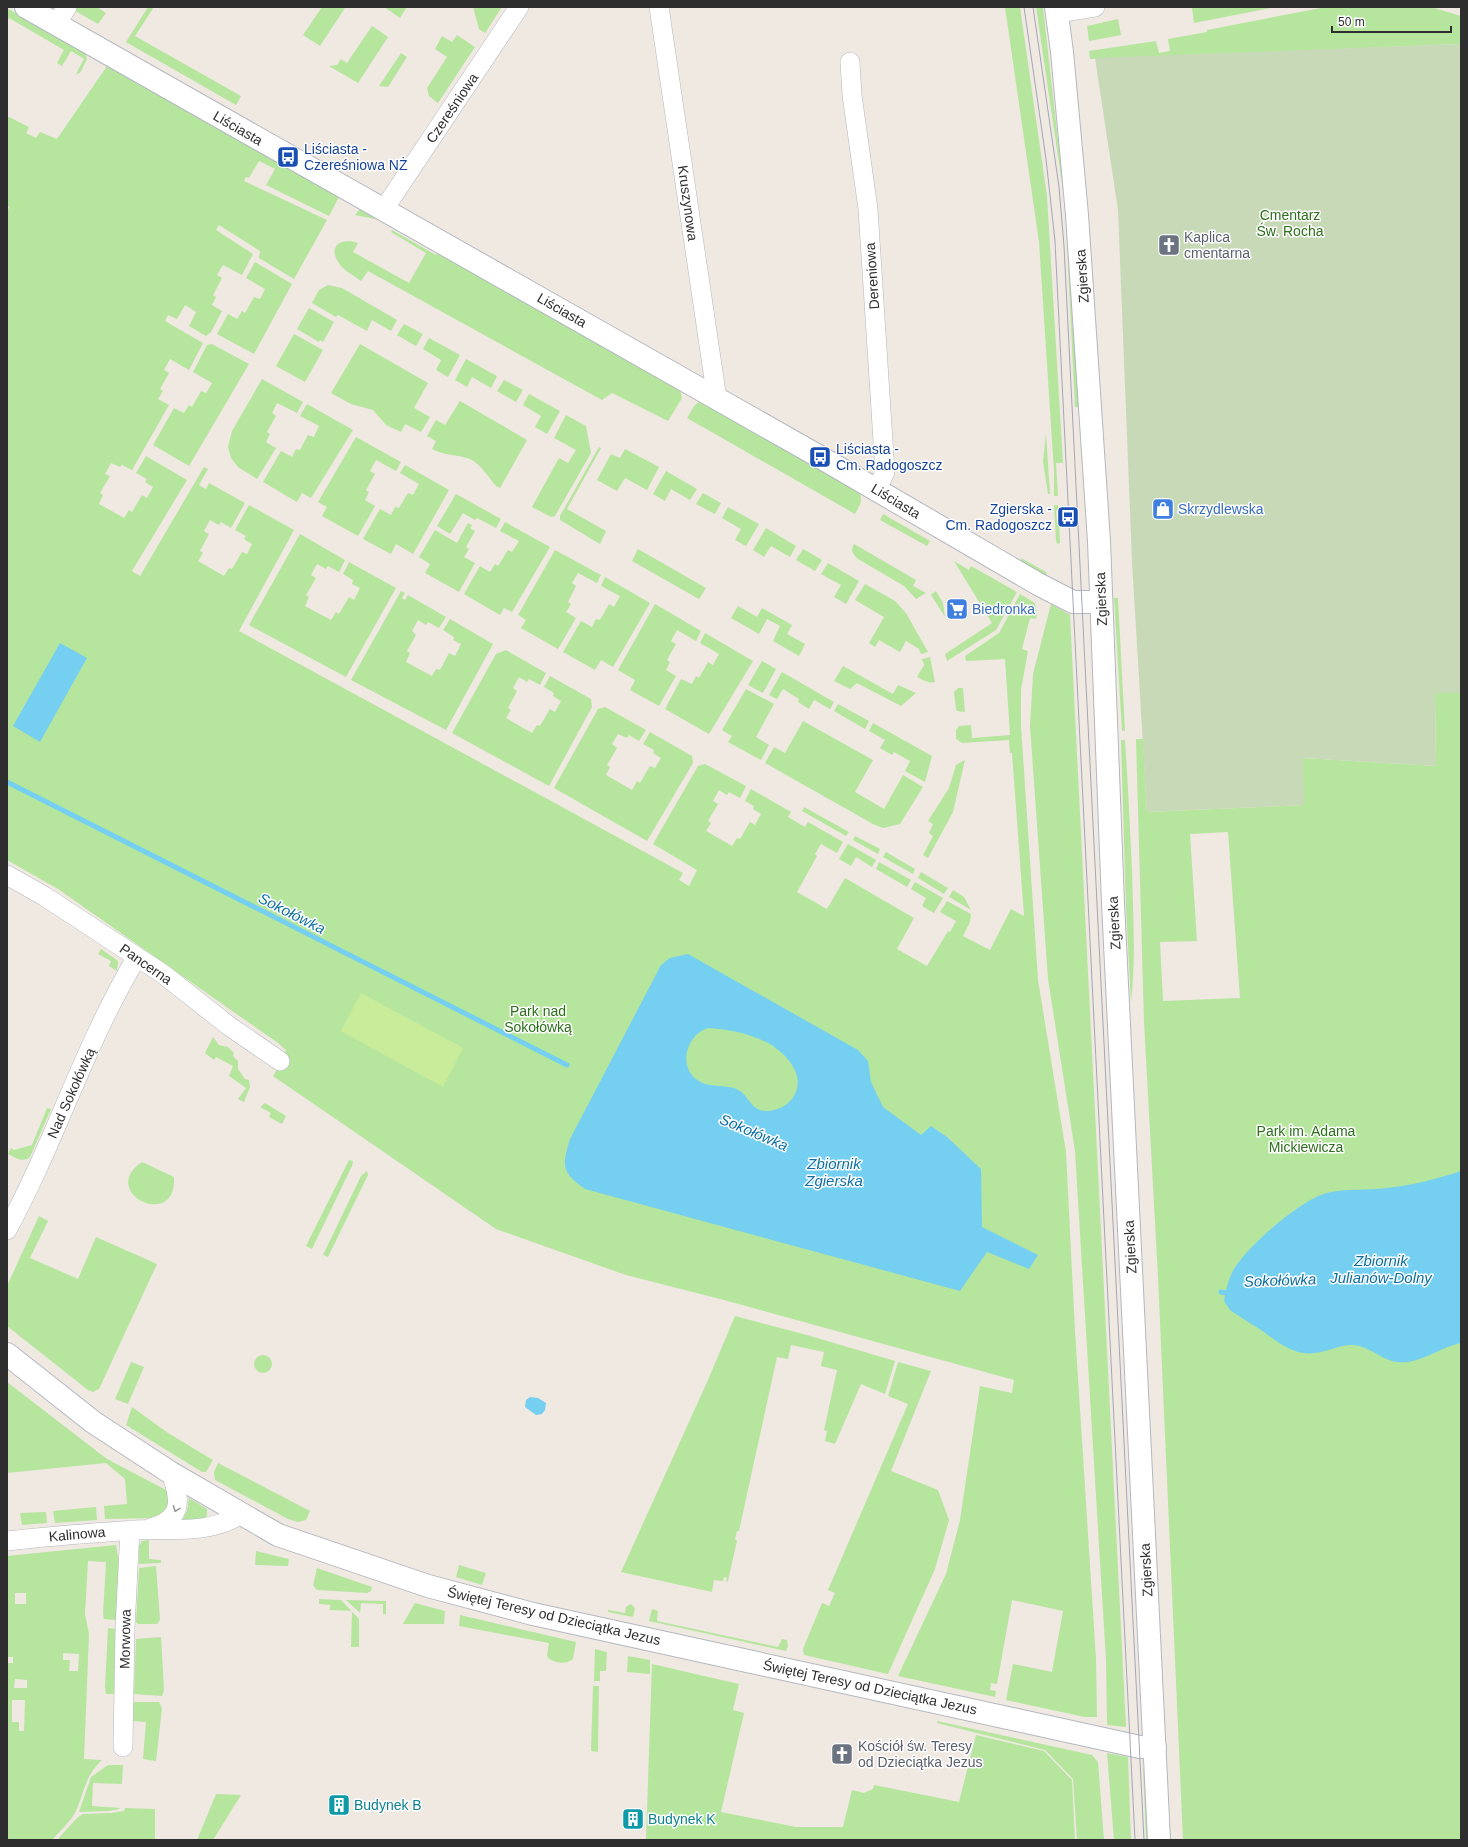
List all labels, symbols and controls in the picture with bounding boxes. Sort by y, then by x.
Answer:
scale bar [1332,8,1451,34]
text: 50 m [1338,15,1365,29]
street label: Czereśniowa [423,70,481,146]
street label: Liściasta [210,107,266,149]
place label: Liściasta - Czereśniowa NŻ [304,141,408,173]
bus stop icon: Liściasta - Czereśniowa NŻ [275,144,301,170]
street label: Kruszynowa [675,164,701,242]
park label: Cmentarz Św. Rocha [1257,207,1324,239]
place label: Kaplica cmentarna [1184,229,1250,261]
church icon: Kaplica cmentarna [1156,232,1182,258]
street label: Dereniowa [862,242,882,310]
street label: Zgierska [1072,248,1092,303]
street label: Liściasta [534,289,590,331]
place label: Liściasta - Cm. Radogoszcz [836,441,943,473]
bus stop icon: Liściasta - Cm. Radogoszcz [807,444,833,470]
street label: Liściasta [869,480,924,522]
shop icon: Skrzydlewska [1150,496,1176,522]
place label: Zgierska - Cm. Radogoszcz [945,501,1052,533]
place label: Skrzydlewska [1178,501,1264,517]
bus stop icon: Zgierska - Cm. Radogoszcz [1055,504,1081,530]
street label: Zgierska [1092,572,1110,626]
supermarket icon: Biedronka [944,596,970,622]
place label: Biedronka [972,601,1035,617]
water label: Sokołówka [256,889,328,937]
street label: Zgierska [1105,896,1123,950]
street label: Pancerna [117,940,175,988]
park label: Park nad Sokołówką [504,1003,572,1035]
street label: Nad Sokołówką [44,1045,98,1141]
water label: Sokołówka [717,1110,791,1154]
park label: Park im. Adama Mickiewicza [1257,1123,1356,1155]
water label: Zbiornik Zgierska [804,1155,863,1189]
street label: Zgierska [1121,1220,1139,1274]
water label: Zbiornik Julianów-Dolny [1329,1252,1433,1286]
water label: Sokołówka [1243,1270,1317,1290]
one-way arrow [173,1505,181,1512]
street label: Kalinowa [48,1524,106,1544]
street label: Zgierska [1137,1543,1155,1597]
street label: Świętej Teresy od Dzieciątka Jezus [446,1583,662,1648]
street label: Morwowa [116,1609,134,1669]
street label: Świętej Teresy od Dzieciątka Jezus [762,1655,979,1718]
place label: Kościół św. Teresy od Dzieciątka Jezus [858,1738,983,1770]
church icon: Kościół św. Teresy od Dzieciątka Jezus [829,1741,855,1767]
building icon: Budynek B [326,1792,352,1818]
place label: Budynek B [354,1797,422,1813]
building icon: Budynek K [620,1806,646,1832]
place label: Budynek K [648,1811,716,1827]

